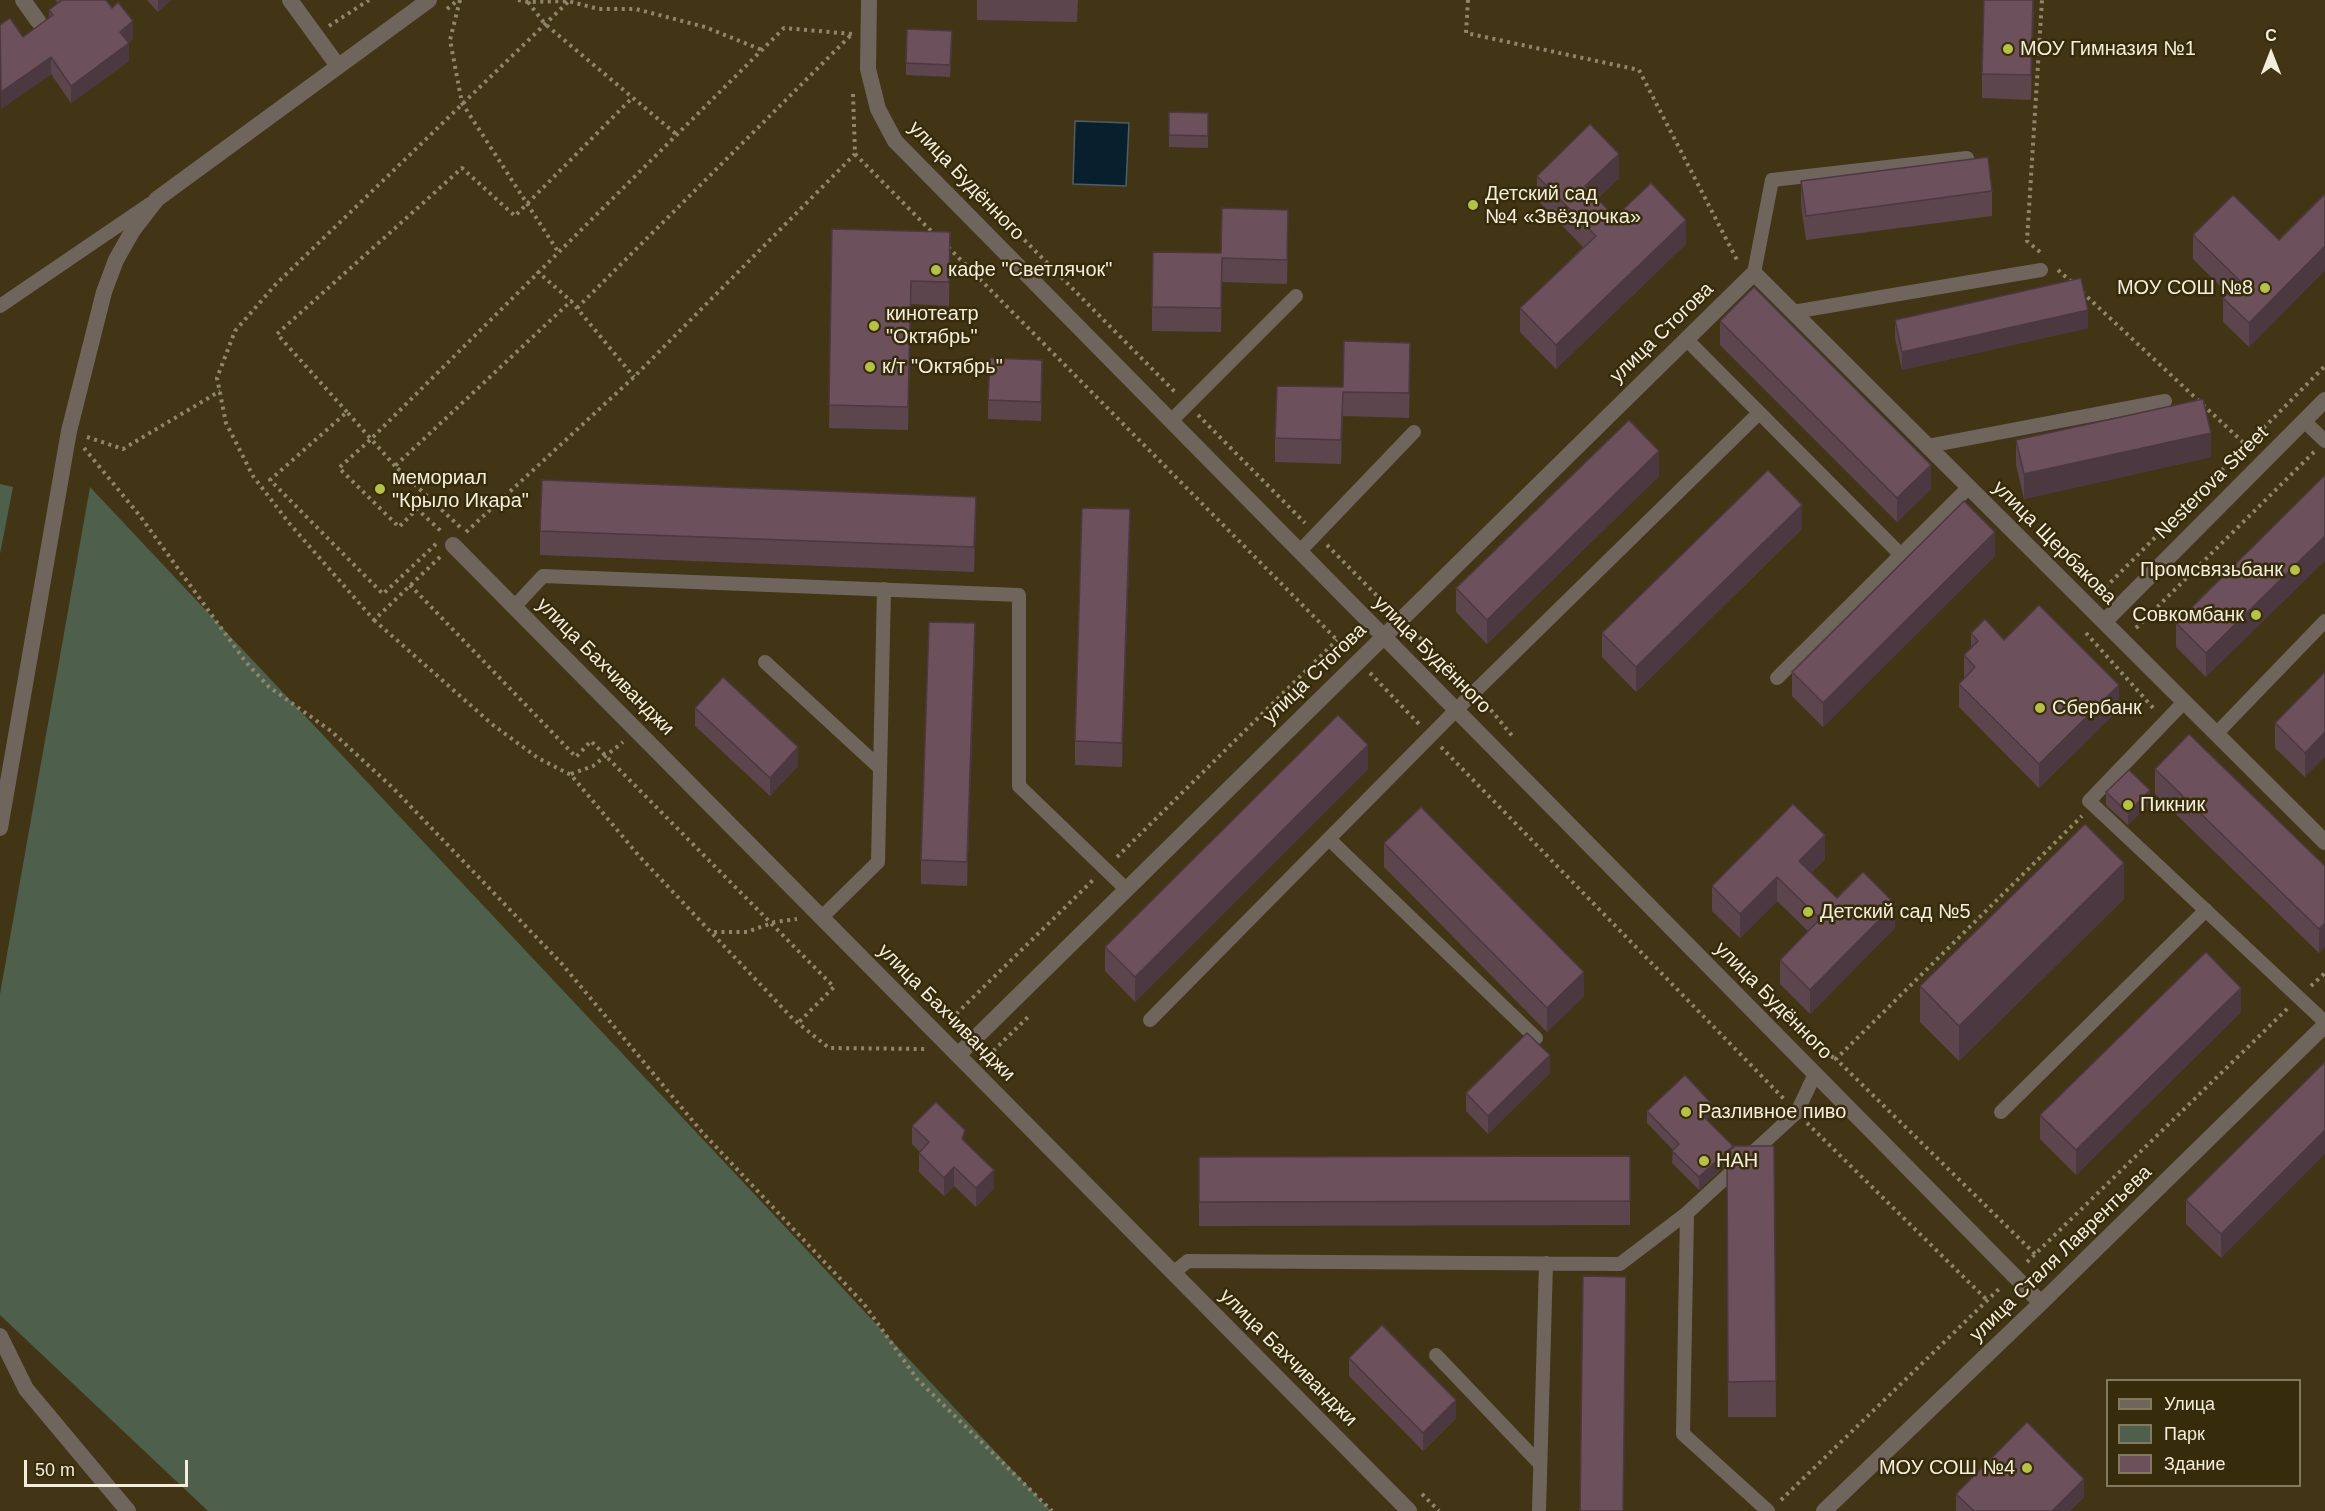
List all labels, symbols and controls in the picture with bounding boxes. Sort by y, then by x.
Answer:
north arrow [2241,24,2301,84]
text: С [2265,27,2277,44]
place label: МОУ Гимназия №1 [2020,37,2196,61]
marker: МОУ Гимназия №1 [2001,42,2015,56]
street label: улица Будённого [903,116,1029,246]
place label: Детский сад №4 «Звёздочка» [1485,182,1641,229]
marker: Детский сад №4 «Звёздочка» [1466,198,1480,212]
place label: кафе "Светлячок" [948,258,1112,282]
marker: кафе "Светлячок" [929,263,943,277]
place label: МОУ СОШ №8 [2117,276,2253,300]
street label: улица Стогова [1605,278,1719,388]
marker: МОУ СОШ №8 [2258,281,2272,295]
place label: кинотеатр "Октябрь" [886,302,979,349]
marker: кинотеатр "Октябрь" [867,319,881,333]
place label: к/т "Октябрь" [882,355,1003,379]
marker: к/т "Октябрь" [863,360,877,374]
street label: Nesterova Street [2150,421,2274,545]
place label: мемориал "Крыло Икара" [392,466,529,513]
street label: улица Щербакова [1987,476,2121,610]
marker: мемориал "Крыло Икара" [373,482,387,496]
place label: Промсвязьбанк [2140,558,2283,582]
marker: Промсвязьбанк [2288,563,2302,577]
street label: улица Будённого [1368,591,1496,719]
street label: улица Бахчиванджи [531,593,679,741]
place label: Совкомбанк [2132,603,2244,627]
marker: Совкомбанк [2249,608,2263,622]
street label: улица Стогова [1258,619,1372,729]
place label: Сбербанк [2052,696,2142,720]
marker: Сбербанк [2033,701,2047,715]
place label: Пикник [2140,793,2205,817]
marker: Пикник [2121,798,2135,812]
place label: Детский сад №5 [1820,900,1971,924]
marker: Детский сад №5 [1801,905,1815,919]
street label: улица Будённого [1709,937,1837,1065]
street label: улица Бахчиванджи [872,939,1020,1087]
place label: Разливное пиво [1698,1100,1846,1124]
marker: Разливное пиво [1679,1105,1693,1119]
place label: НАН [1716,1149,1758,1173]
marker: НАН [1697,1154,1711,1168]
street label: улица Сталя Лаврентьева [1965,1161,2157,1347]
street label: улица Бахчиванджи [1214,1284,1362,1432]
legend [2106,1379,2301,1487]
text: Улица [2164,1394,2215,1414]
text: Парк [2164,1424,2205,1444]
scale bar [27,1448,190,1486]
text: Здание [2164,1454,2225,1474]
place label: МОУ СОШ №4 [1879,1456,2015,1480]
text: 50 m [35,1460,75,1480]
marker: МОУ СОШ №4 [2020,1461,2034,1475]

